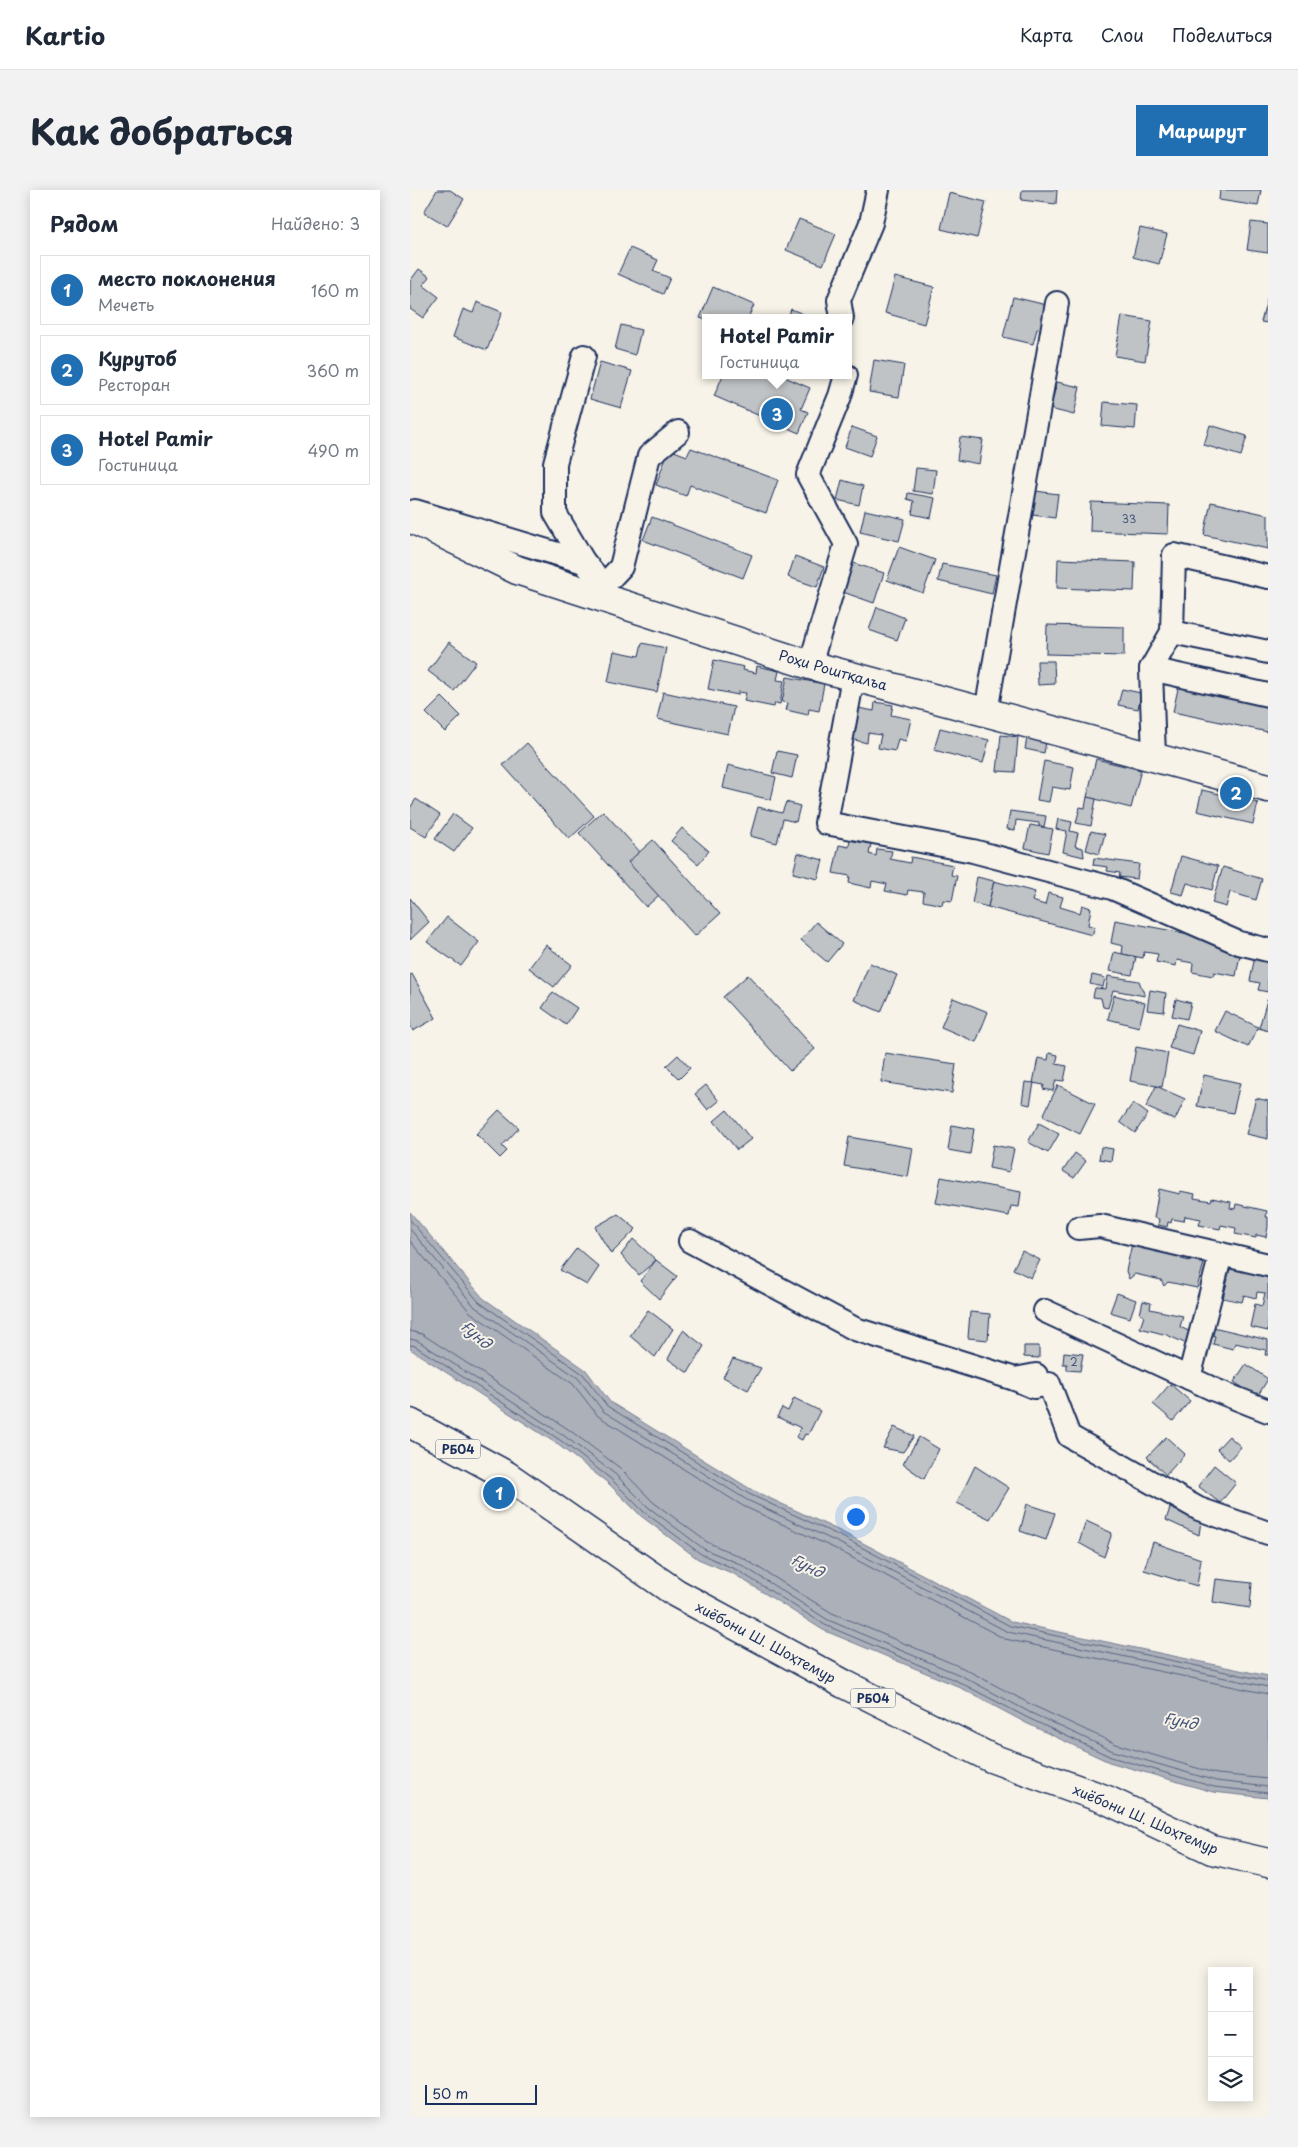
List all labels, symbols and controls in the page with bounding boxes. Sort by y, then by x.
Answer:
text: Kartio [25,17,105,53]
text: Карта [1020,21,1073,48]
text: Слои [1101,21,1144,48]
text: Поделиться [1172,21,1273,48]
text: Как добраться [30,104,294,157]
button: Маршрут [1136,105,1268,156]
text: Рядом [50,207,118,239]
text: Найдено: 3 [271,211,360,235]
text: место поклонения [98,264,276,292]
text: 1 [63,278,71,302]
text: 160 m [311,278,359,302]
text: Мечеть [98,292,154,316]
popup [702,314,852,379]
text: Hotel Pamir [720,321,834,349]
text: Курутоб [98,344,177,372]
text: Гостиница [720,349,799,373]
text: 2 [61,358,73,382]
text: 360 m [307,358,359,382]
text: Ресторан [98,372,171,396]
pin: 3 [761,395,793,433]
text: Hotel Pamir [98,424,213,452]
text: 3 [62,438,72,462]
text: 490 m [308,438,359,462]
text: Гостиница [98,452,178,476]
house number: 33 [1122,510,1136,527]
street label: Роҳи Роштқалъа [776,644,890,696]
pin: 2 [1220,774,1252,812]
water label: Ғунд [457,1314,498,1354]
house number: 2 [1070,1353,1078,1370]
road number: РБ04 [436,1440,480,1458]
pin: 1 [483,1474,515,1512]
your location [843,1504,869,1530]
water label: Ғунд [788,1547,829,1583]
street label: хиёбони Ш. Шоҳтемур [692,1596,840,1688]
road number: РБ04 [850,1689,896,1708]
water label: Ғунд [1162,1705,1201,1735]
street label: хиёбони Ш. Шоҳтемур [1070,1779,1222,1859]
map controls [1208,1967,1253,2102]
button: + [1208,1967,1253,2012]
button: − [1208,2012,1253,2057]
button: layers [1208,2057,1253,2102]
scale bar [425,2082,538,2105]
text: 50 m [432,2083,468,2104]

